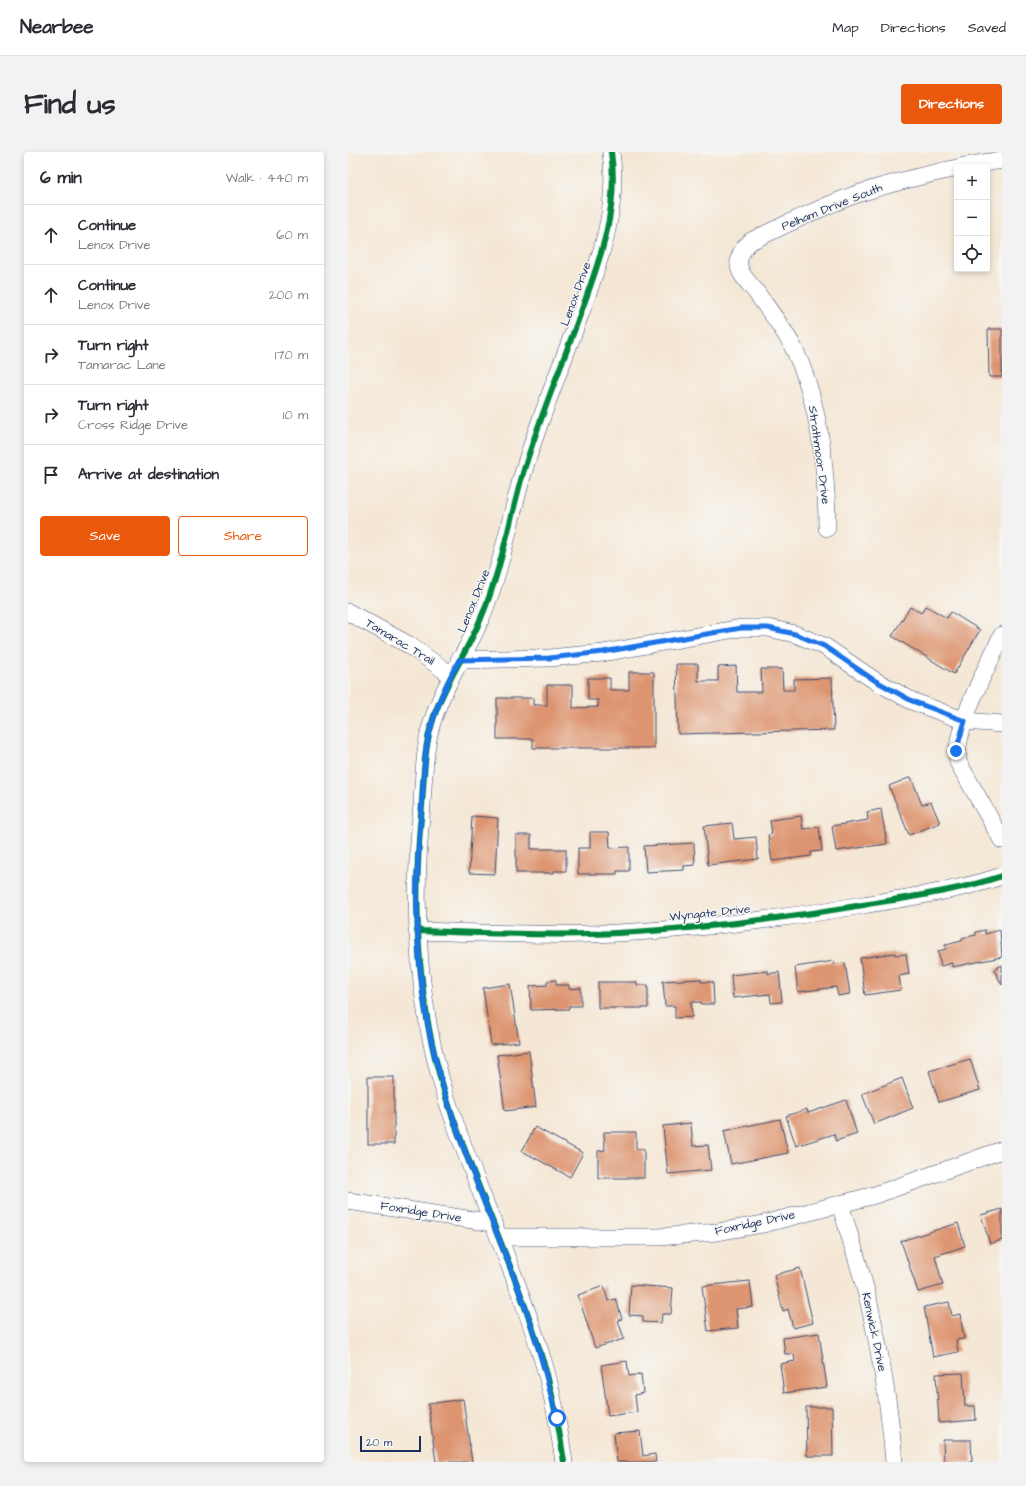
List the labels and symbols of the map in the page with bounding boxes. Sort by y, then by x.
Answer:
street label: Pelham Drive South [779,179,885,235]
street label: Lenox Drive [557,259,596,328]
street label: Strathmoor Drive [804,405,834,506]
street label: Lenox Drive [454,566,495,635]
street label: Tamarac Trail [362,615,438,669]
route end [947,742,965,760]
street label: Wyngate Drive [669,900,752,927]
street label: Foxridge Drive [379,1197,463,1228]
street label: Foxridge Drive [713,1206,797,1241]
street label: Kenwick Drive [857,1291,891,1373]
route start [548,1409,566,1427]
scale bar [360,1434,421,1453]

